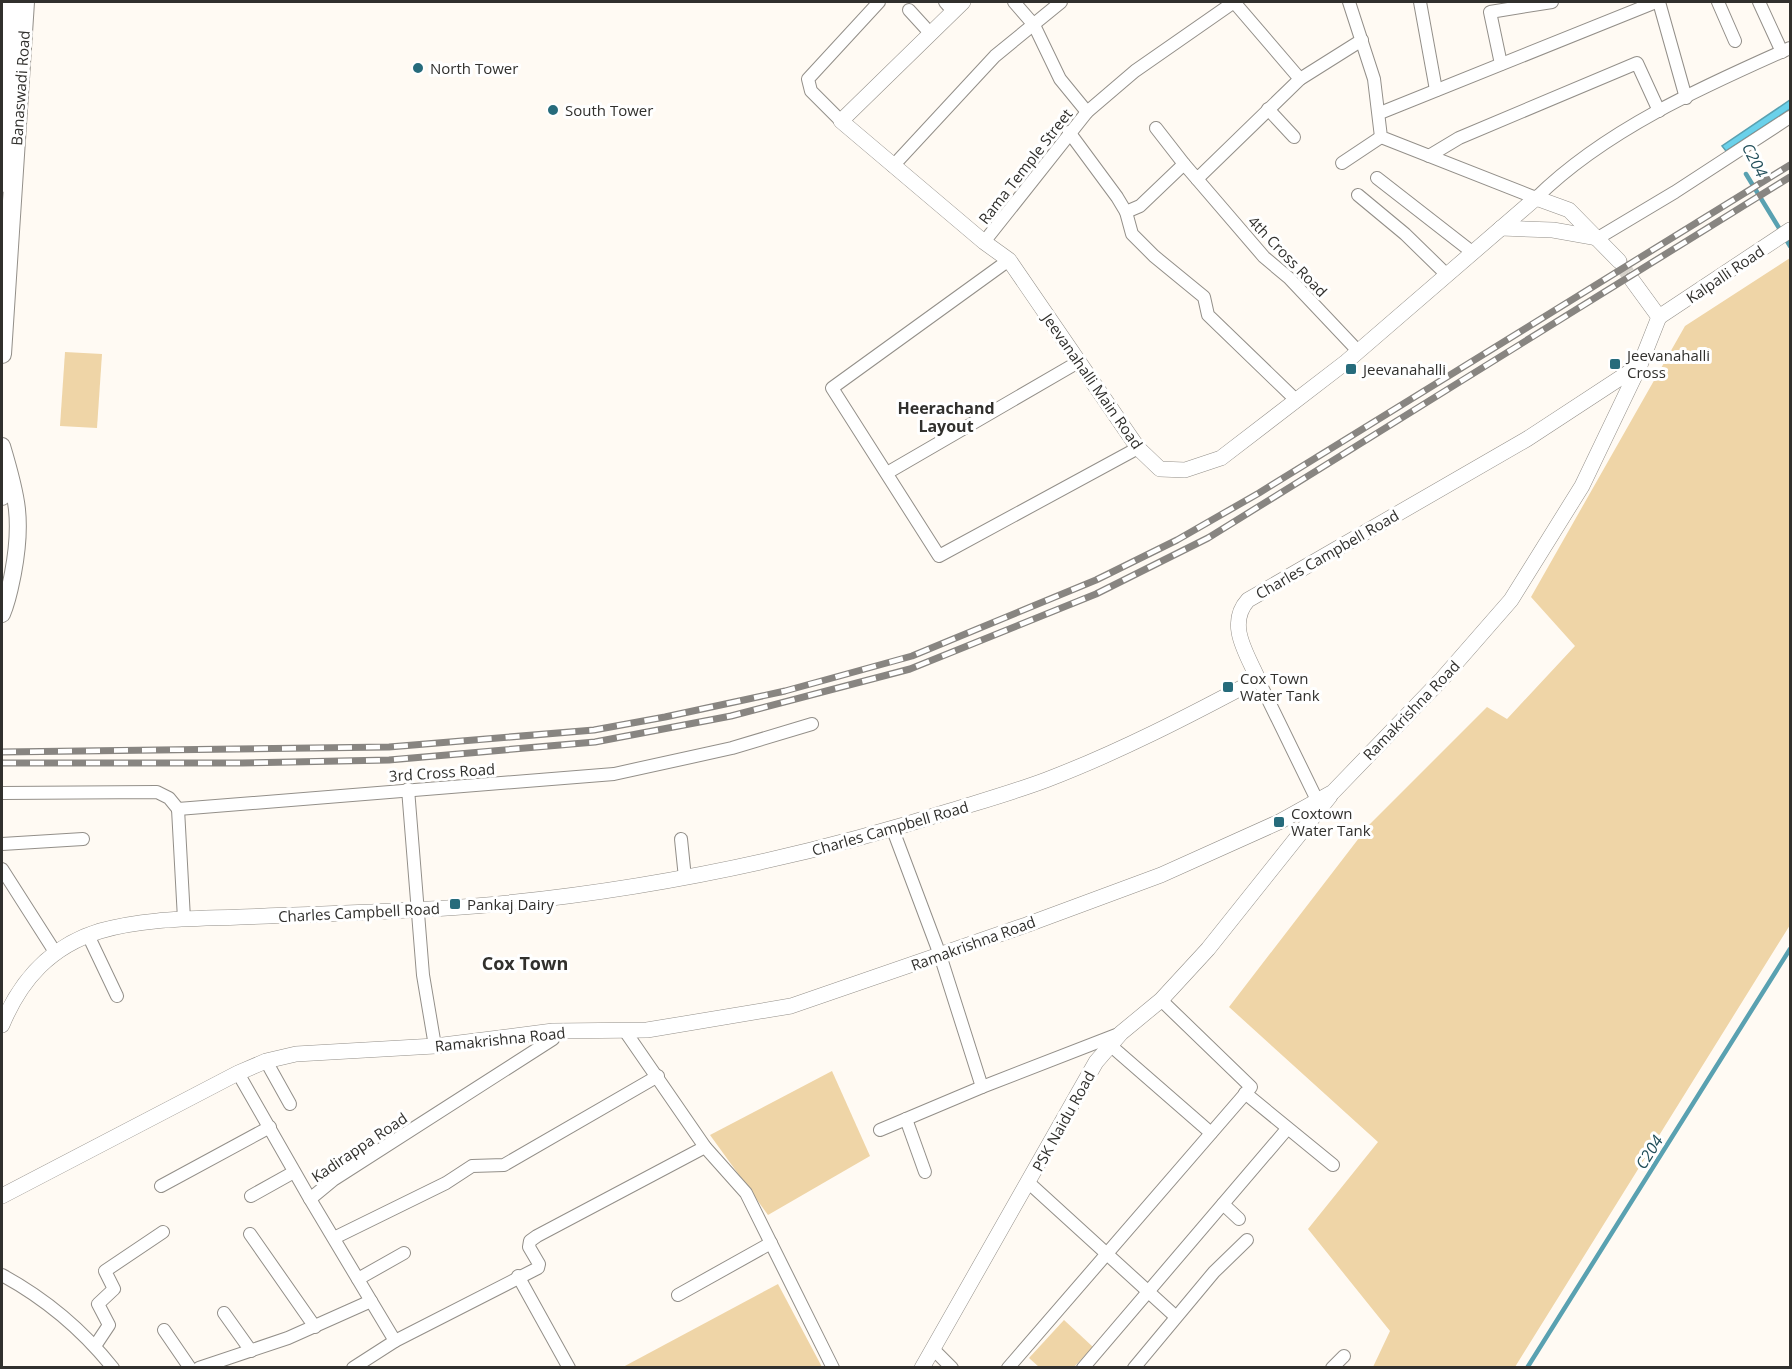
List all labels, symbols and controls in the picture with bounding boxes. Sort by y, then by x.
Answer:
street label: Banaswadi Road [6,30,34,146]
place label: North Tower [430,58,518,78]
marker: North Tower [411,61,425,75]
place label: South Tower [565,100,653,120]
marker: South Tower [546,103,560,117]
street label: Rama Temple Street [974,104,1076,228]
water label: C204 [1737,139,1773,181]
street label: 4th Cross Road [1244,211,1332,301]
street label: Kalpalli Road [1682,241,1768,307]
street label: Jeevanahalli Main Road [1037,307,1148,453]
place label: Jeevanahalli Cross [1625,345,1710,382]
marker: Jeevanahalli Cross [1608,357,1622,371]
place label: Jeevanahalli [1361,359,1446,379]
marker: Jeevanahalli [1344,362,1358,376]
district label: Heerachand Layout [897,397,995,437]
street label: Charles Campbell Road [1252,505,1402,603]
street label: Ramakrishna Road [1358,656,1464,764]
place label: Cox Town Water Tank [1240,668,1320,705]
marker: Cox Town Water Tank [1221,680,1235,694]
street label: 3rd Cross Road [388,758,496,786]
street label: Charles Campbell Road [809,796,971,860]
place label: Coxtown Water Tank [1291,803,1371,840]
marker: Coxtown Water Tank [1272,815,1286,829]
place label: Pankaj Dairy [467,894,555,914]
marker: Pankaj Dairy [448,897,462,911]
street label: Charles Campbell Road [278,898,440,926]
street label: Ramakrishna Road [908,911,1038,975]
district label: Cox Town [482,951,568,975]
street label: Ramakrishna Road [434,1022,566,1056]
street label: PSK Naidu Road [1027,1067,1099,1175]
street label: Kadirappa Road [307,1108,411,1186]
water label: C204 [1630,1131,1668,1173]

